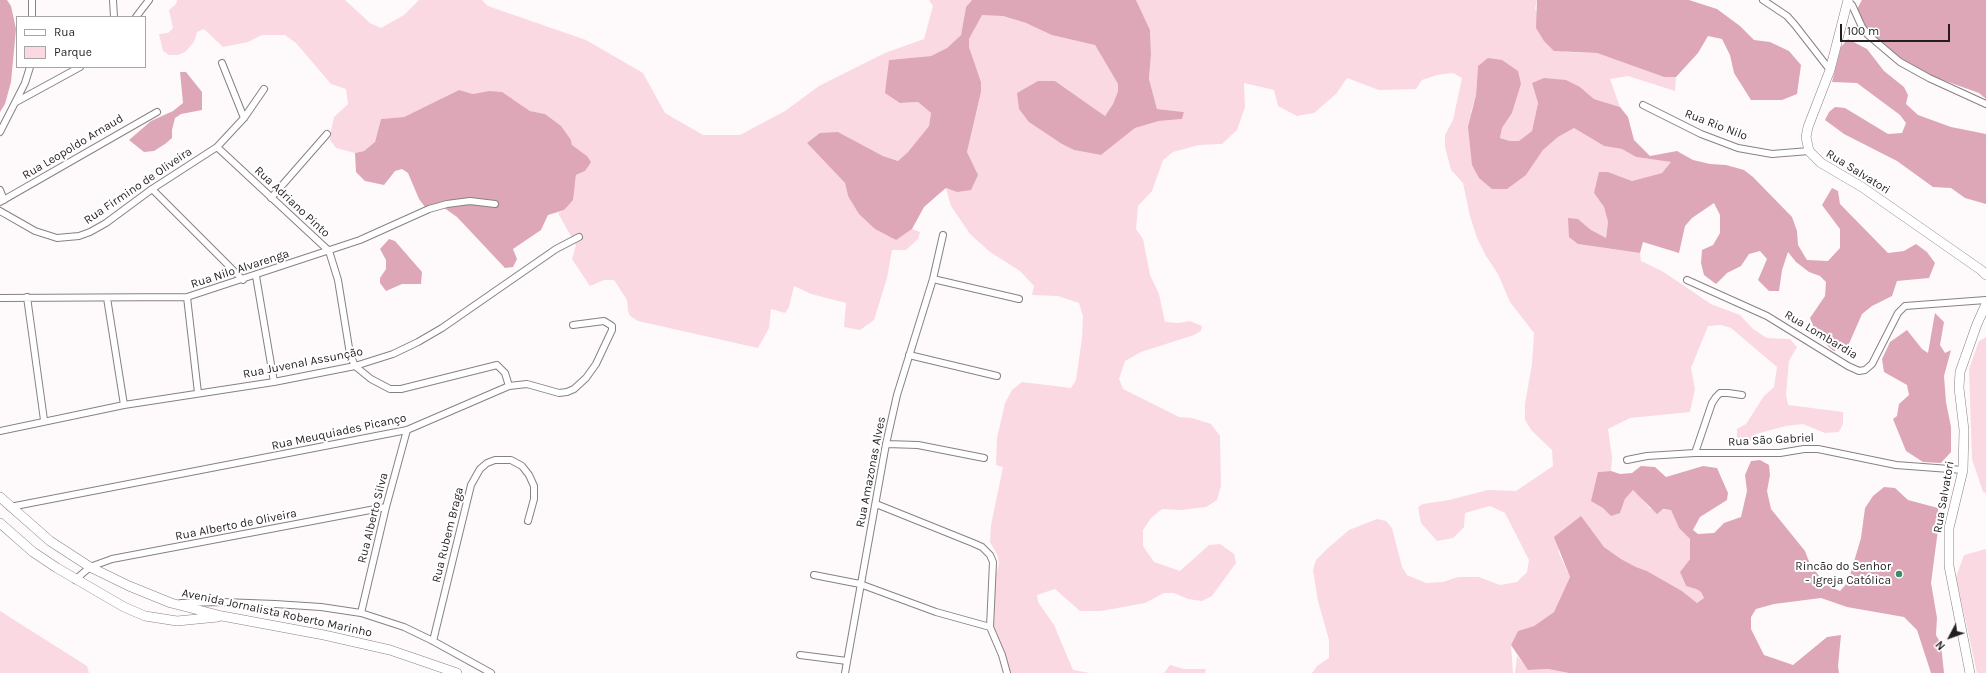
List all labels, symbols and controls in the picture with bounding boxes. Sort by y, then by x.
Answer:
legend [16,16,146,68]
scale bar [1842,16,1952,42]
text: 100 m [1847,24,1879,38]
text: Rua [54,25,75,39]
text: Parque [54,45,92,59]
street label: Rua Rio Nilo [1683,106,1749,144]
street label: Rua Leopoldo Arnaud [20,111,126,183]
street label: Rua Firmino de Oliveira [81,144,195,228]
street label: Rua Salvatori [1823,147,1893,197]
street label: Rua Adriano Pinto [251,163,333,241]
street label: Rua Nilo Alvarenga [189,246,291,292]
street label: Rua Lombardia [1782,308,1860,362]
street label: Rua Juvenal Assunção [242,344,364,382]
street label: Rua Meuquiades Picanço [270,411,408,453]
street label: Rua Amazonas Alves [853,415,889,529]
street label: Rua São Gabriel [1728,431,1814,449]
street label: Rua Salvatori [1931,460,1957,534]
street label: Rua Alberto Silva [355,471,391,565]
street label: Rua Rubem Braga [429,486,467,584]
street label: Rua Alberto de Oliveira [174,506,298,544]
place label: Rincão do Senhor - Igreja Católica [1795,560,1891,588]
marker: Rincão do Senhor - Igreja Católica [1894,569,1904,579]
street label: Avenida Jornalista Roberto Marinho [181,586,373,640]
north arrow [1930,617,1970,657]
text: N [1933,638,1948,652]

